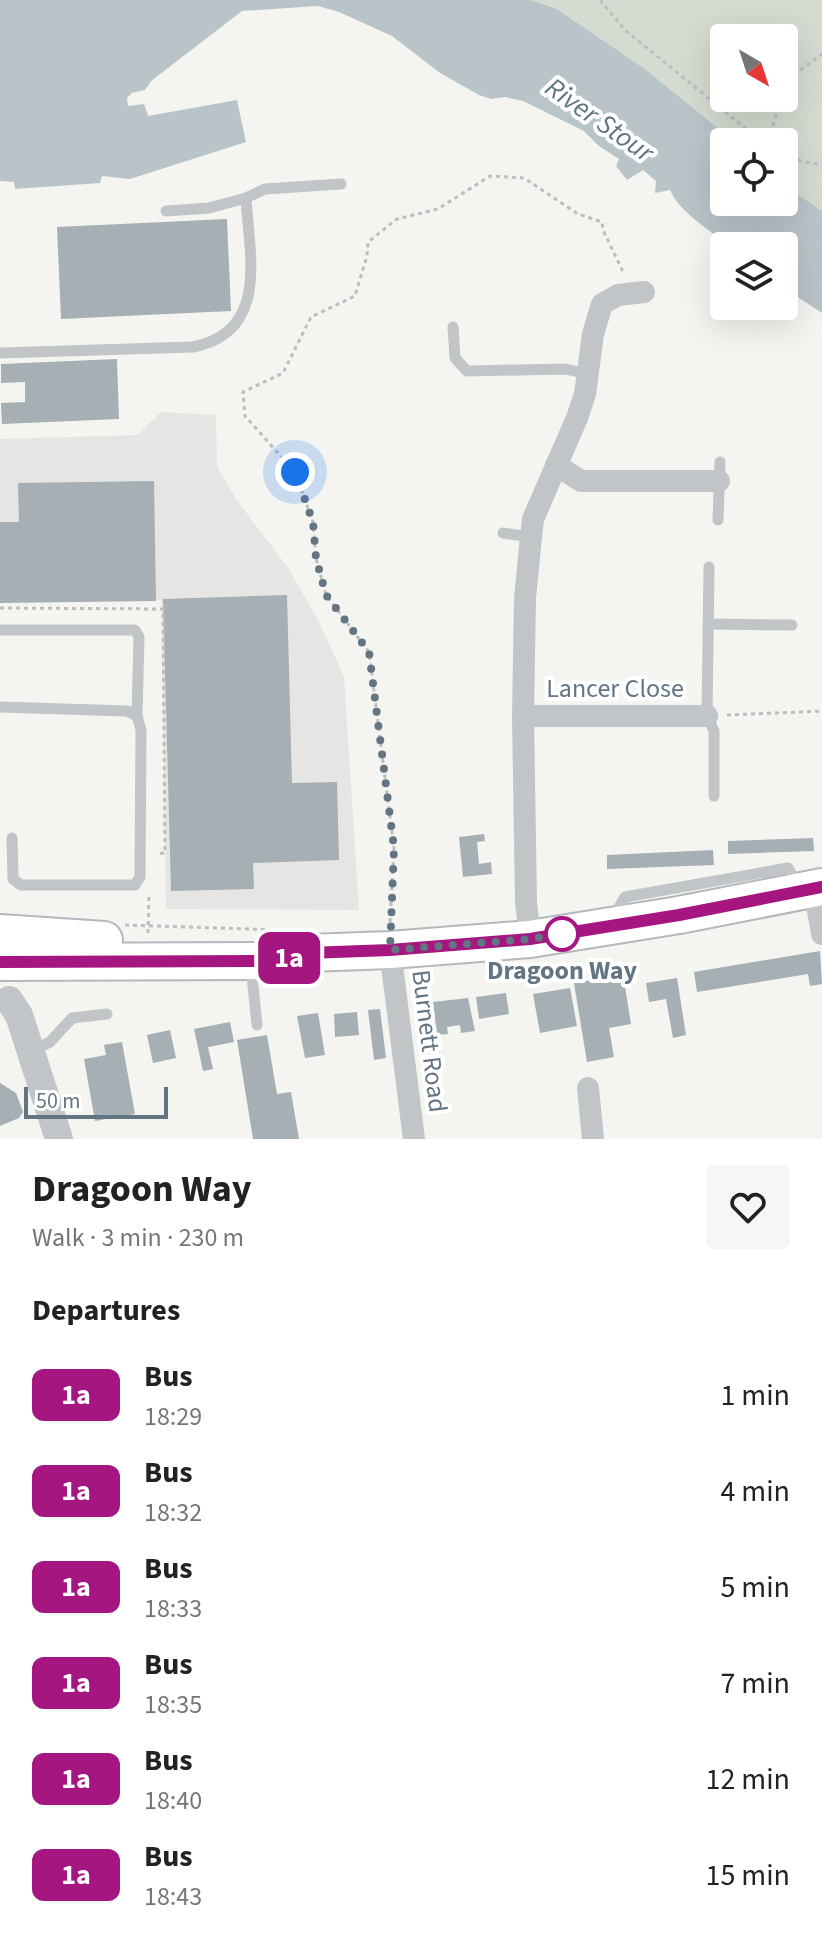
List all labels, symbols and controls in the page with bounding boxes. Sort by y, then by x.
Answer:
north arrow [710,24,798,112]
map controls [710,24,798,320]
water label: River Stour [537,68,663,173]
button: locate [710,128,798,216]
button: layers [710,232,798,320]
your location [275,452,315,492]
street label: Lancer Close [546,670,684,707]
marker: Dragoon Way [545,917,579,951]
line badge: 1a [253,932,325,984]
text: 1a [274,938,304,978]
place label: Dragoon Way [487,952,638,989]
street label: Burnett Road [402,968,457,1114]
scale bar [24,1083,168,1119]
text: 50 m [36,1085,81,1117]
text: Dragoon Way [32,1162,252,1216]
button: heart [706,1165,790,1249]
text: Walk · 3 min · 230 m [32,1219,244,1256]
text: Departures [32,1289,180,1332]
text: Bus [144,1355,192,1398]
text: 1 min [720,1374,790,1417]
text: 1a [61,1375,91,1415]
text: 18:29 [144,1398,202,1435]
text: Bus [144,1451,192,1494]
text: 4 min [720,1470,790,1513]
text: 1a [61,1471,91,1511]
text: 18:32 [144,1494,202,1531]
text: Bus [144,1547,192,1590]
text: 5 min [720,1566,790,1609]
text: 1a [61,1567,91,1607]
text: 18:33 [144,1590,202,1627]
text: Bus [144,1643,192,1686]
text: 7 min [720,1662,790,1705]
text: 1a [61,1663,91,1703]
text: 18:35 [144,1686,202,1723]
text: Bus [144,1739,192,1782]
text: 12 min [706,1758,790,1801]
text: 1a [61,1759,91,1799]
text: 18:40 [144,1782,202,1819]
text: Bus [144,1835,192,1878]
text: 15 min [706,1854,790,1897]
text: 1a [61,1855,91,1895]
text: 18:43 [144,1878,202,1915]

